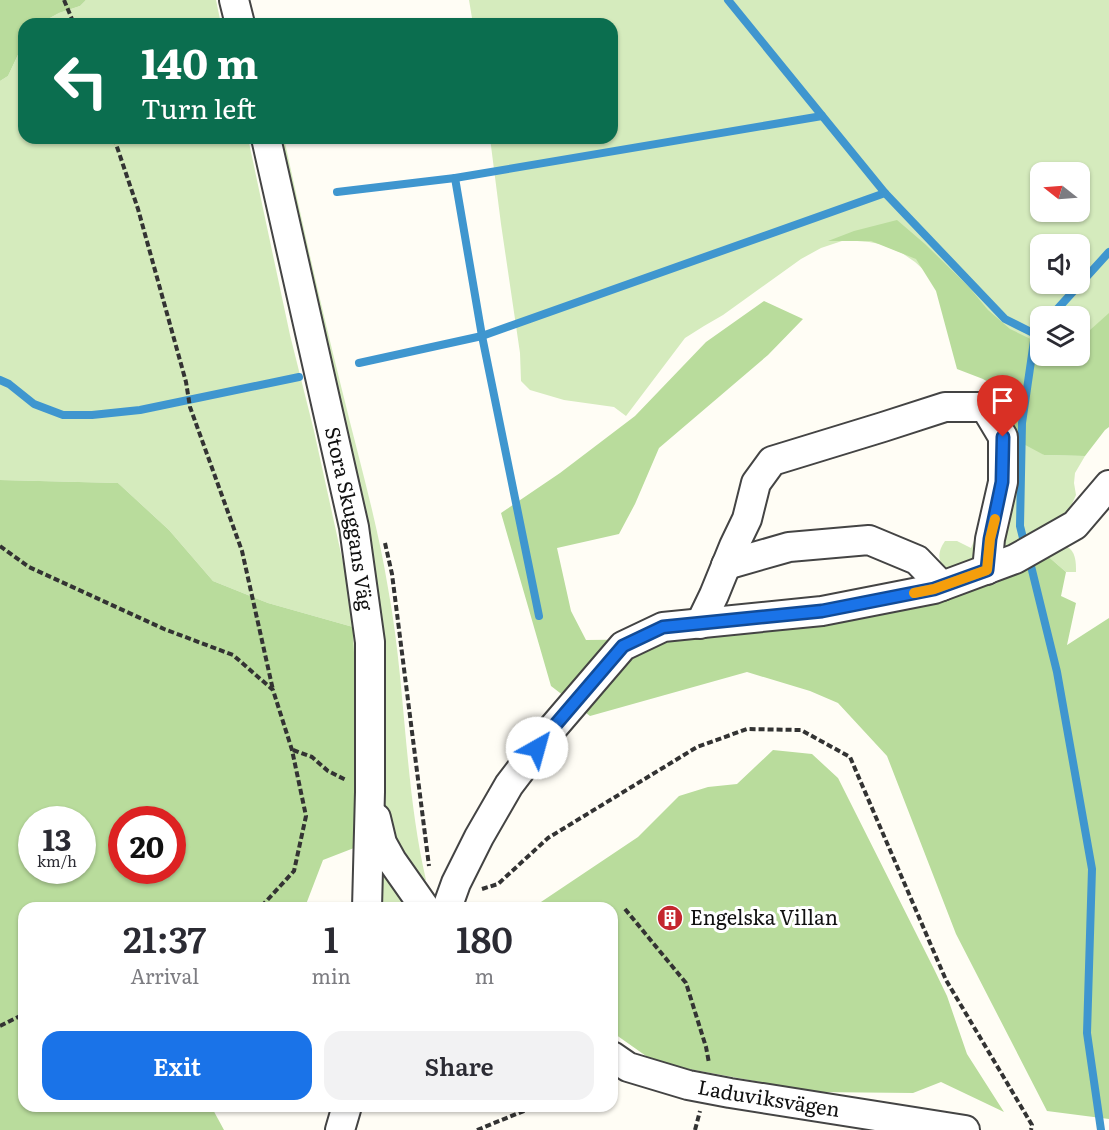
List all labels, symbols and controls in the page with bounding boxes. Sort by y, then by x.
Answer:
text: 140 m [141,30,258,92]
icon: left [42,42,120,120]
text: Turn left [141,87,256,127]
north arrow [1030,162,1090,222]
map controls [1030,162,1090,366]
button: sound [1030,234,1090,294]
button: layers [1030,306,1090,366]
pin [977,375,1028,437]
icon: arrive [986,384,1019,417]
street label: Stora Skuggans Väg [319,424,383,613]
position arrow [505,716,569,780]
speed limit sign: 20 [108,806,186,884]
text: 13 [42,816,72,860]
text: km/h [37,849,77,872]
place label: Engelska Villan [690,901,838,931]
building icon: Engelska Villan [655,903,685,933]
text: 21:37 [123,911,206,964]
text: 1 [324,911,339,964]
text: 180 [456,911,513,964]
text: Arrival [131,960,199,990]
text: min [311,960,351,990]
text: m [475,960,494,990]
button: Exit [42,1031,312,1100]
button: Share [324,1031,594,1100]
street label: Laduviksvägen [696,1070,842,1123]

